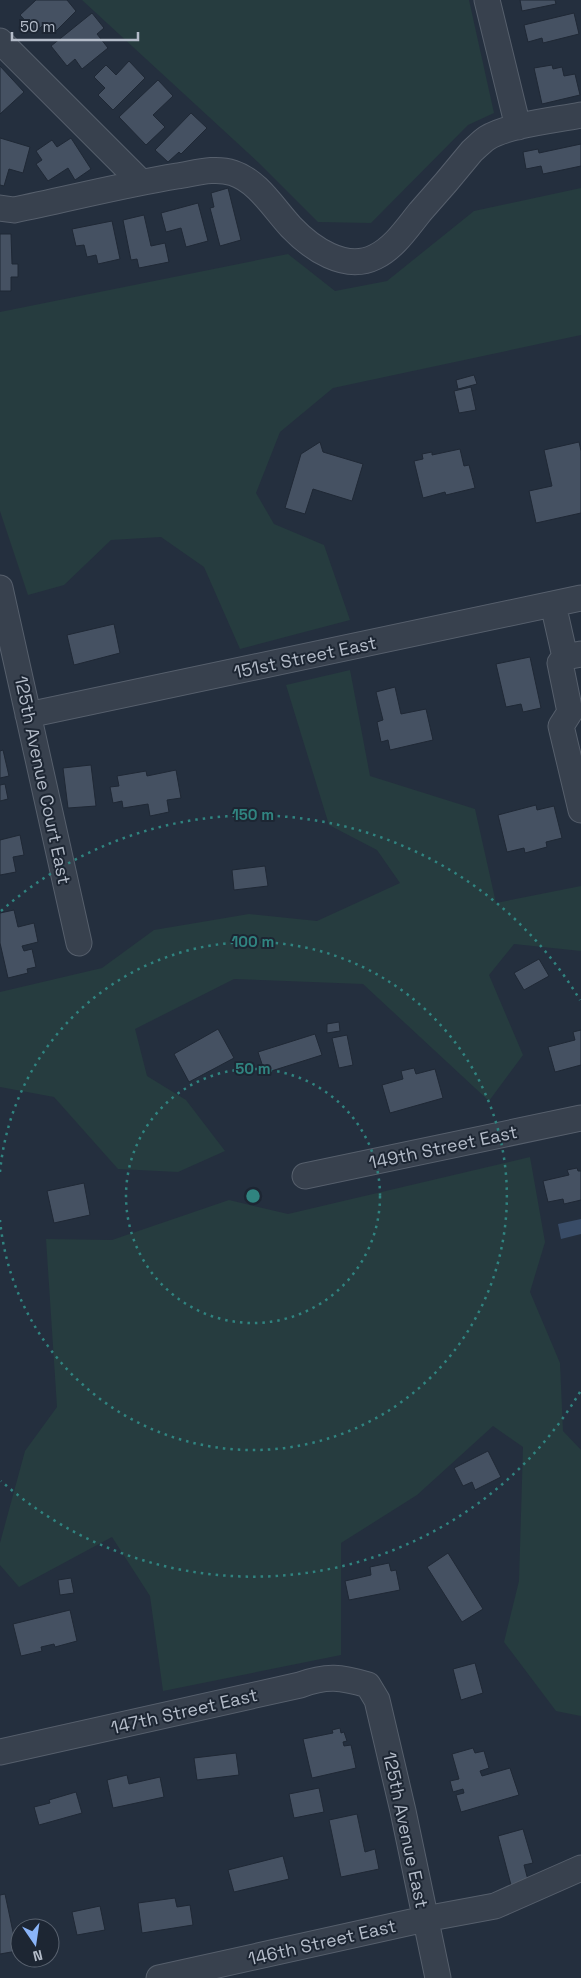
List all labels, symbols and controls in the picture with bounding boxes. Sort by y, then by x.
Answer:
scale bar [12,10,139,42]
text: 50 m [20,17,55,36]
street label: 151st Street East [232,631,378,683]
street label: 125th Avenue Court East [10,674,76,886]
text: 150 m [232,805,274,824]
text: 100 m [232,932,274,951]
text: 50 m [235,1059,271,1078]
street label: 149th Street East [367,1120,519,1174]
centre of rings [244,1187,262,1205]
street label: 147th Street East [108,1683,260,1739]
street label: 125th Avenue East [378,1750,434,1910]
street label: 146th Street East [246,1914,398,1970]
north arrow [10,1918,60,1968]
text: N [31,1946,45,1965]

